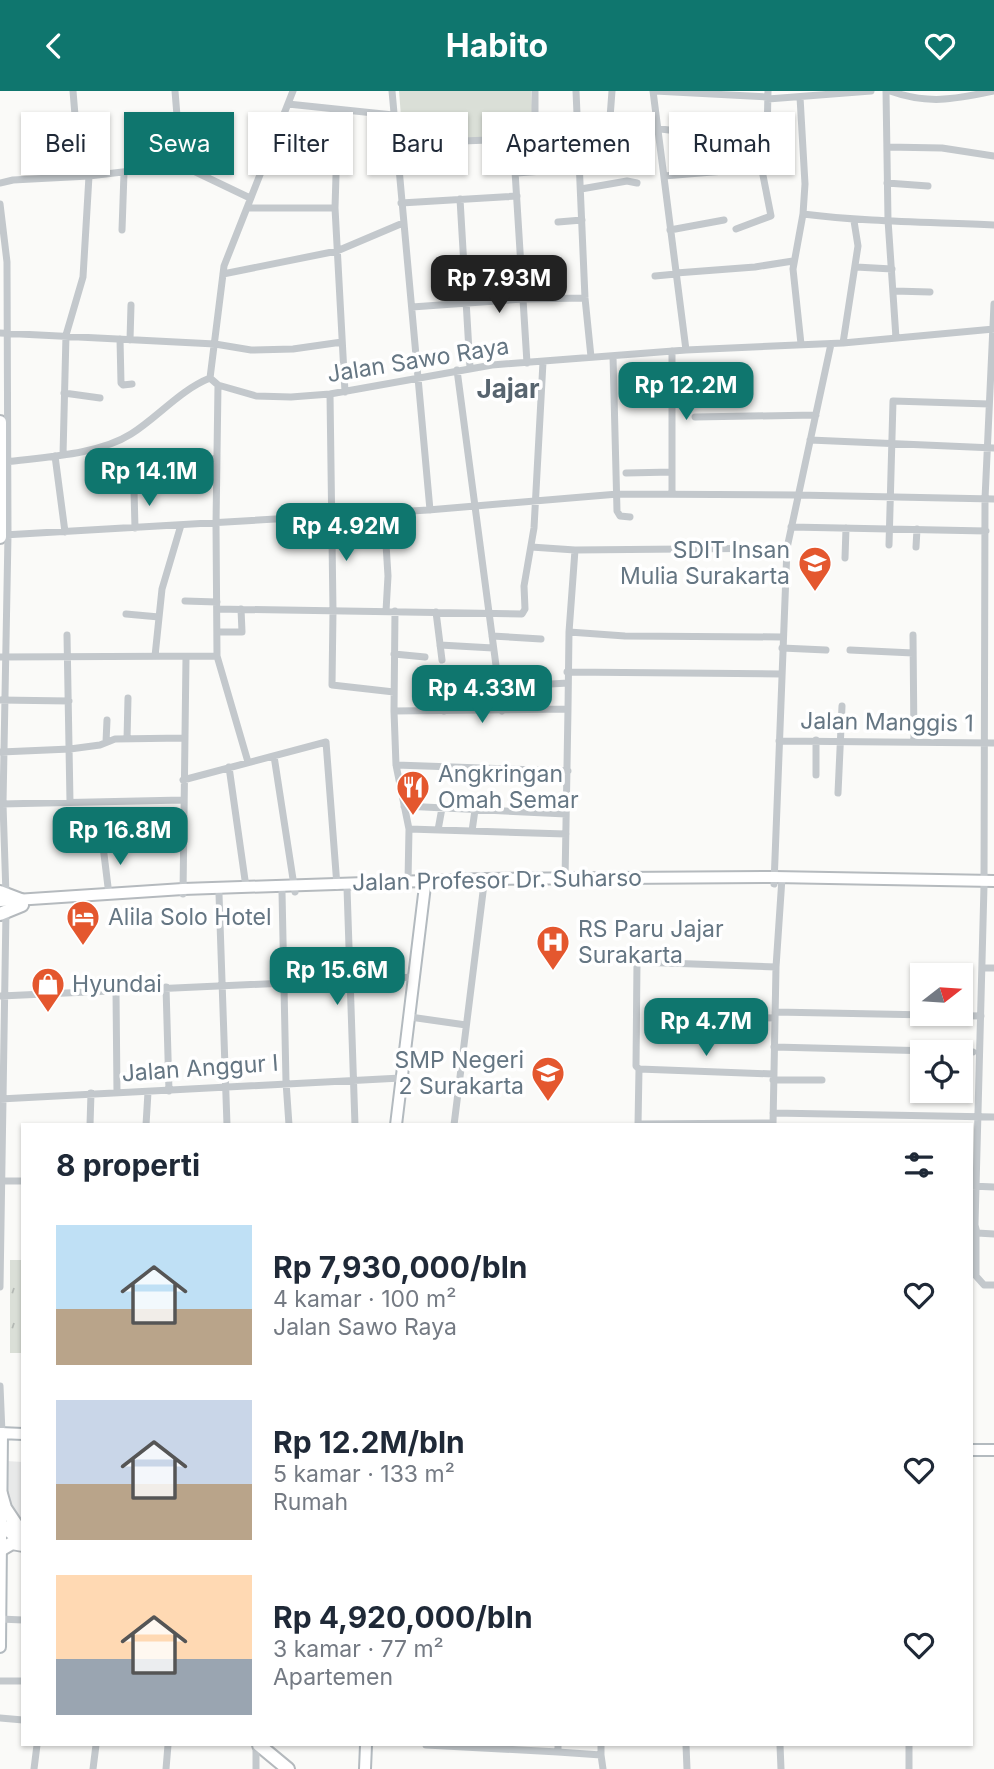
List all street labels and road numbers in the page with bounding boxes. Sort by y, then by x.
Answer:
street label: Jalan Sawo Raya [325,332,511,388]
street label: Jalan Manggis 1 [800,706,974,738]
street label: Jalan Profesor Dr. Suharso [352,863,642,897]
street label: Jalan Anggur I [121,1049,279,1087]

